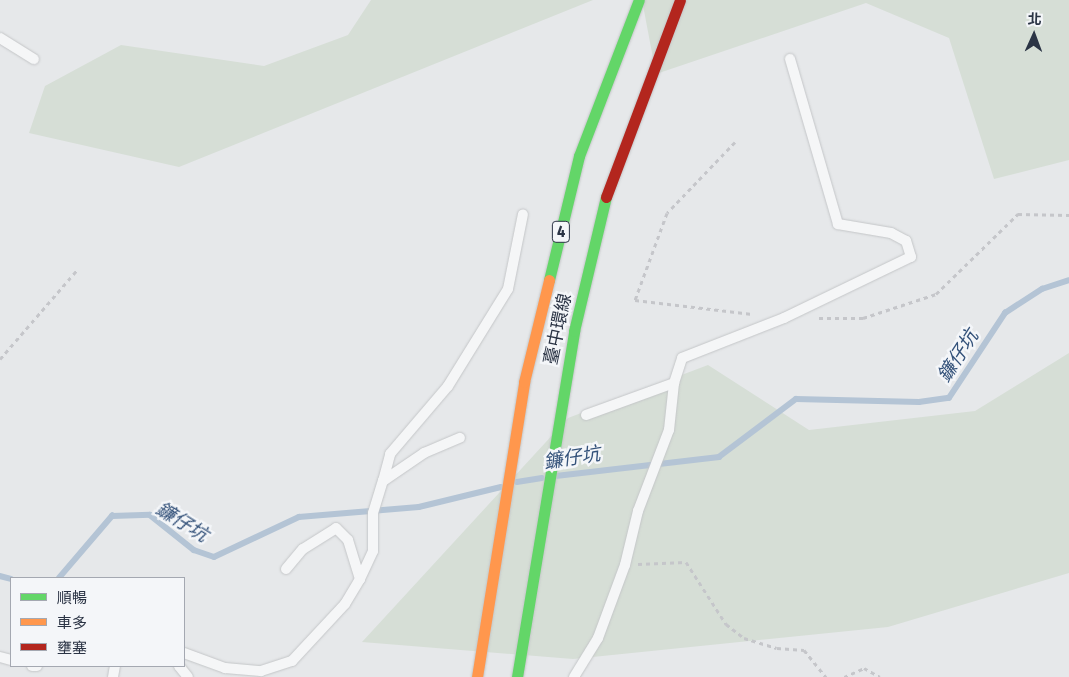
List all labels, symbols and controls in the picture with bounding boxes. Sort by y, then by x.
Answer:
north arrow [1009,10,1059,60]
text: 北 [1027,11,1042,28]
road number: 4 [551,218,571,246]
street label: 臺中環線 [540,292,576,366]
water label: 鐮仔坑 [933,326,983,386]
water label: 鐮仔坑 [542,442,602,474]
water label: 鐮仔坑 [152,497,212,547]
legend [10,577,185,667]
text: 順暢 [57,589,87,607]
text: 車多 [57,614,87,632]
text: 壅塞 [57,639,87,657]

